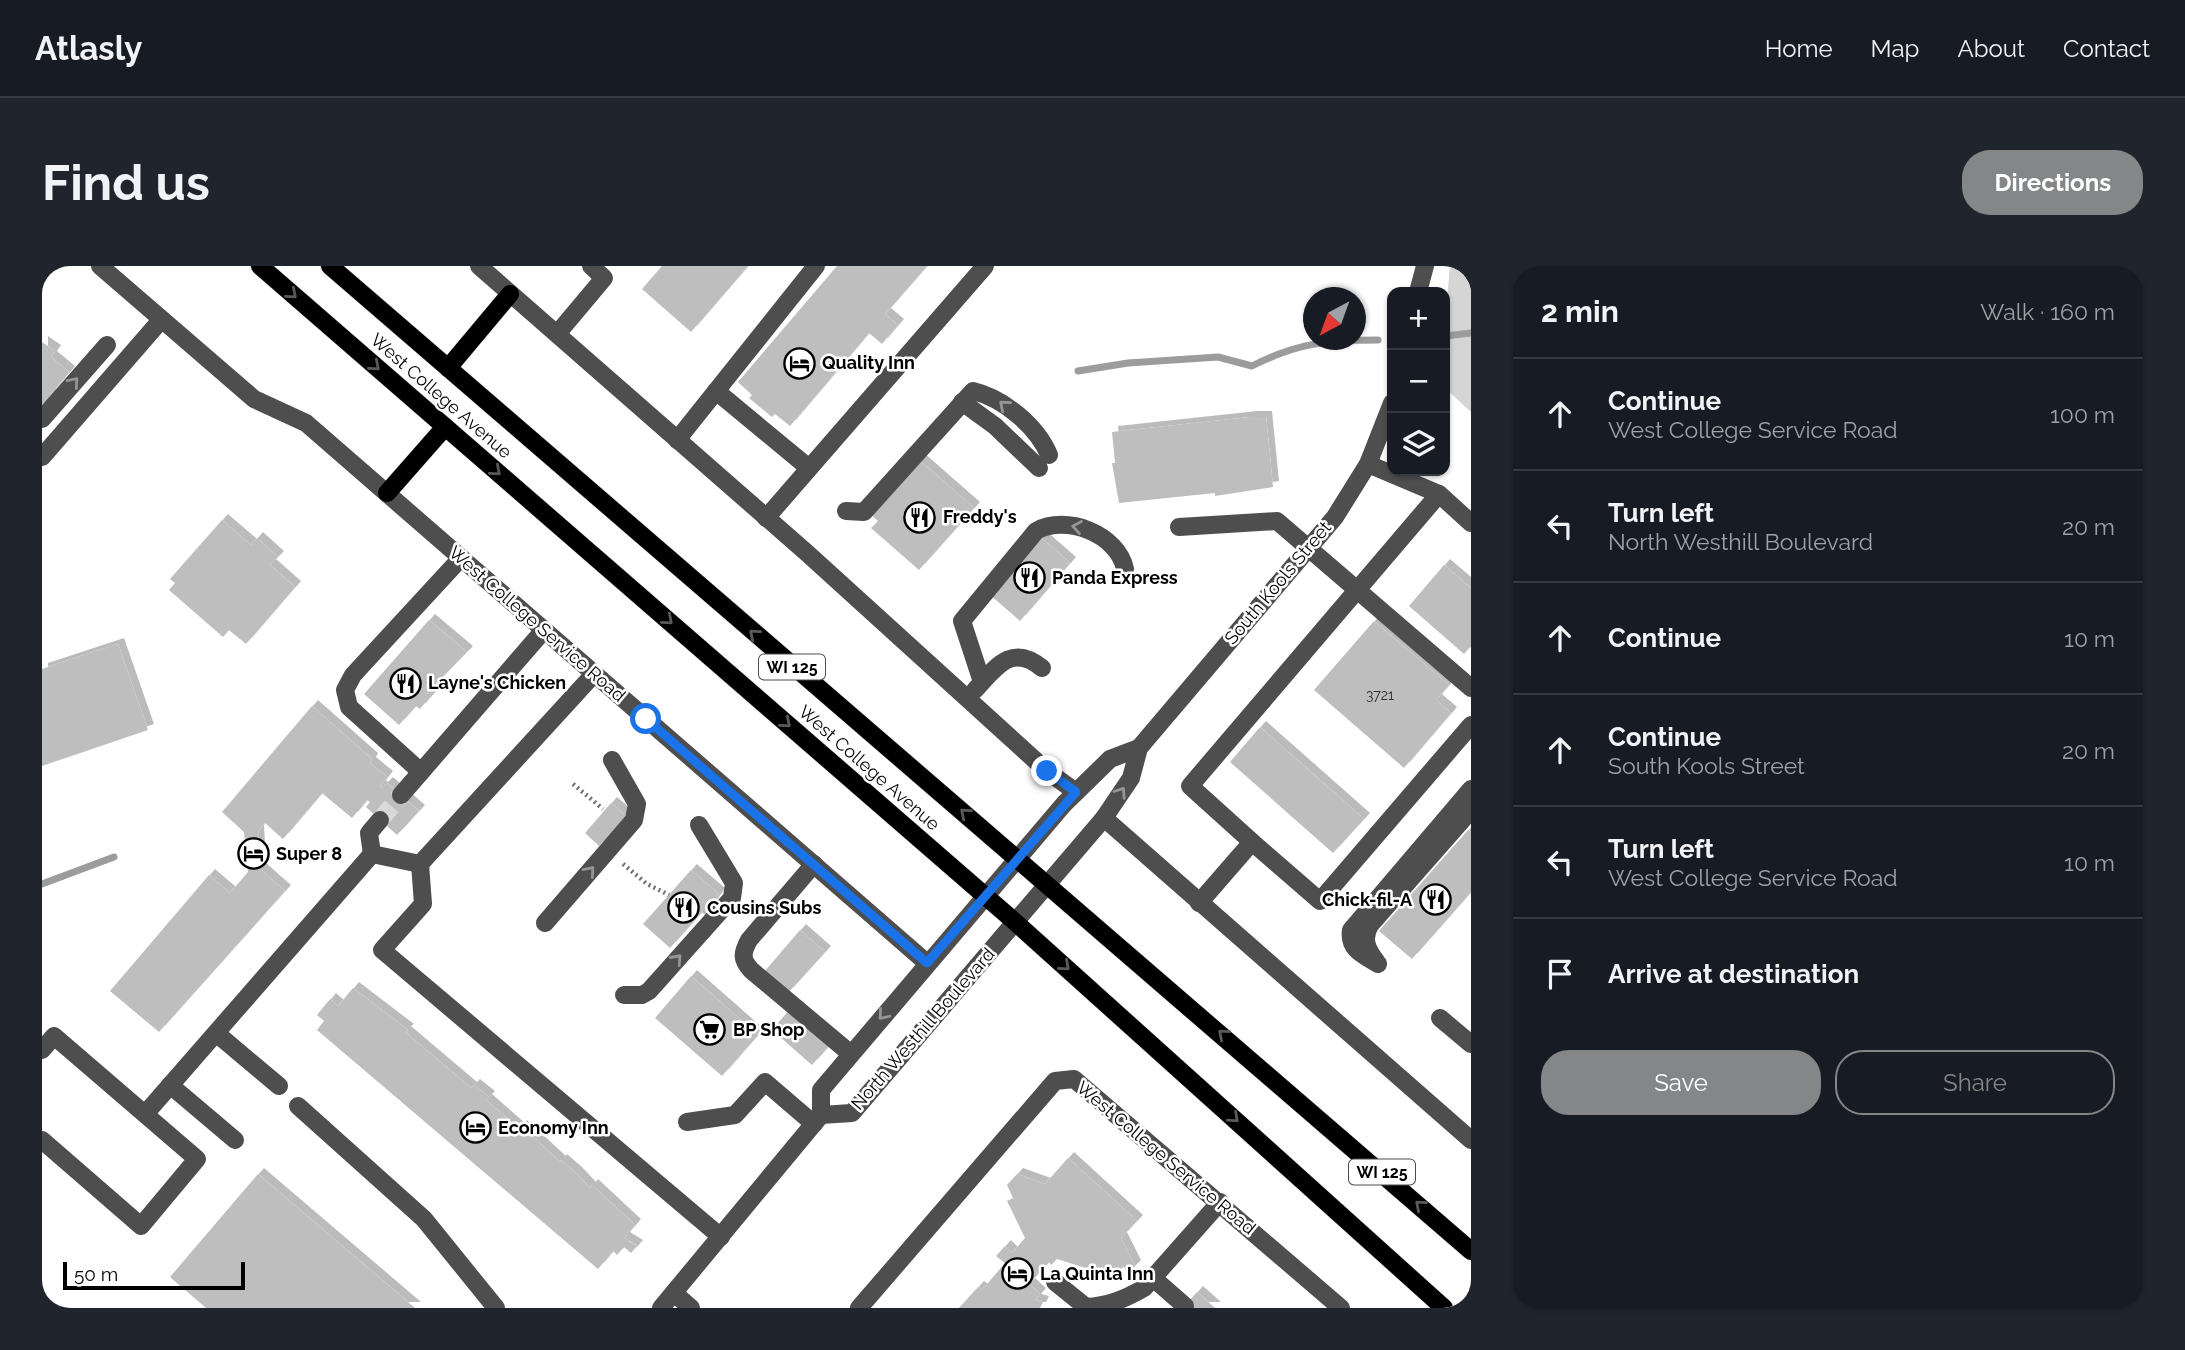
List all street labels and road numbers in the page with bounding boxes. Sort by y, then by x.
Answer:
street label: West College Avenue [367,329,516,463]
street label: South Kools Street [1220,517,1335,648]
street label: West College Service Road [445,541,630,706]
road number: WI 125 [759,654,825,680]
street label: West College Avenue [795,701,944,835]
street label: North Westhill Boulevard [847,943,999,1114]
street label: West College Service Road [1073,1077,1260,1239]
road number: WI 125 [1349,1159,1415,1184]

